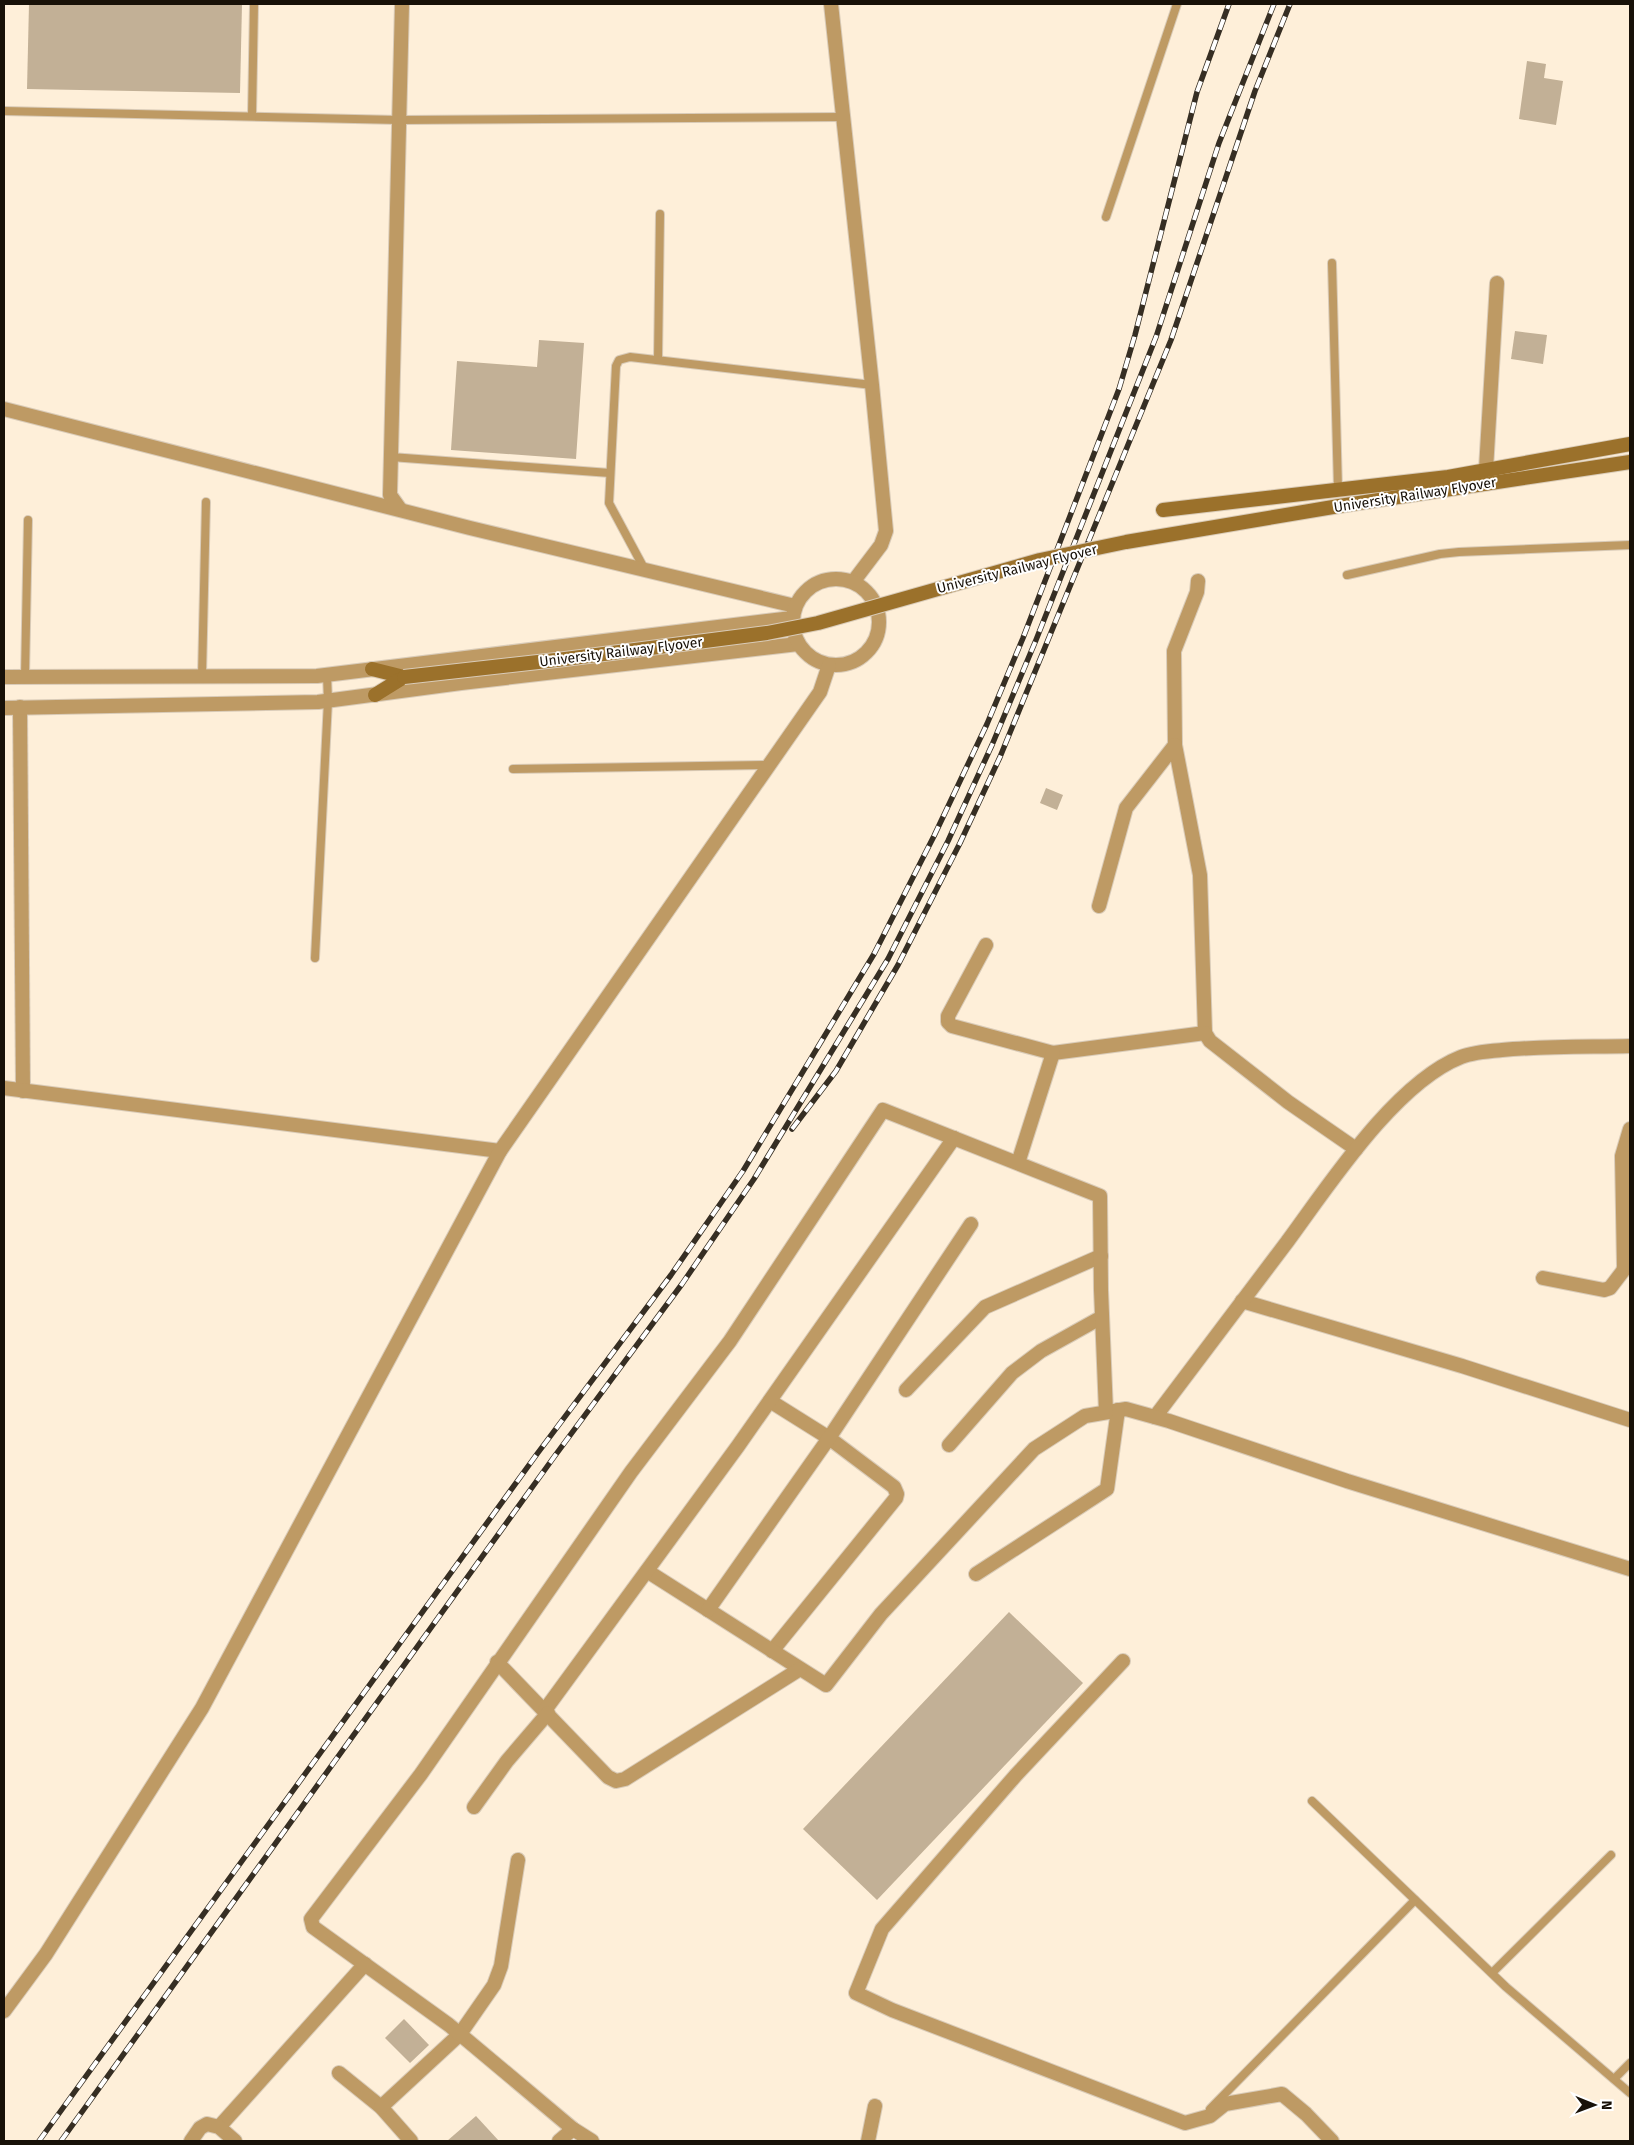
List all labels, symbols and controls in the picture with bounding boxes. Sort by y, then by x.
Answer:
street label: University Railway Flyover [1332,474,1498,516]
street label: University Railway Flyover [935,541,1099,597]
street label: University Railway Flyover [538,633,704,670]
north arrow [1569,2080,1619,2130]
text: N [1598,2100,1615,2110]

